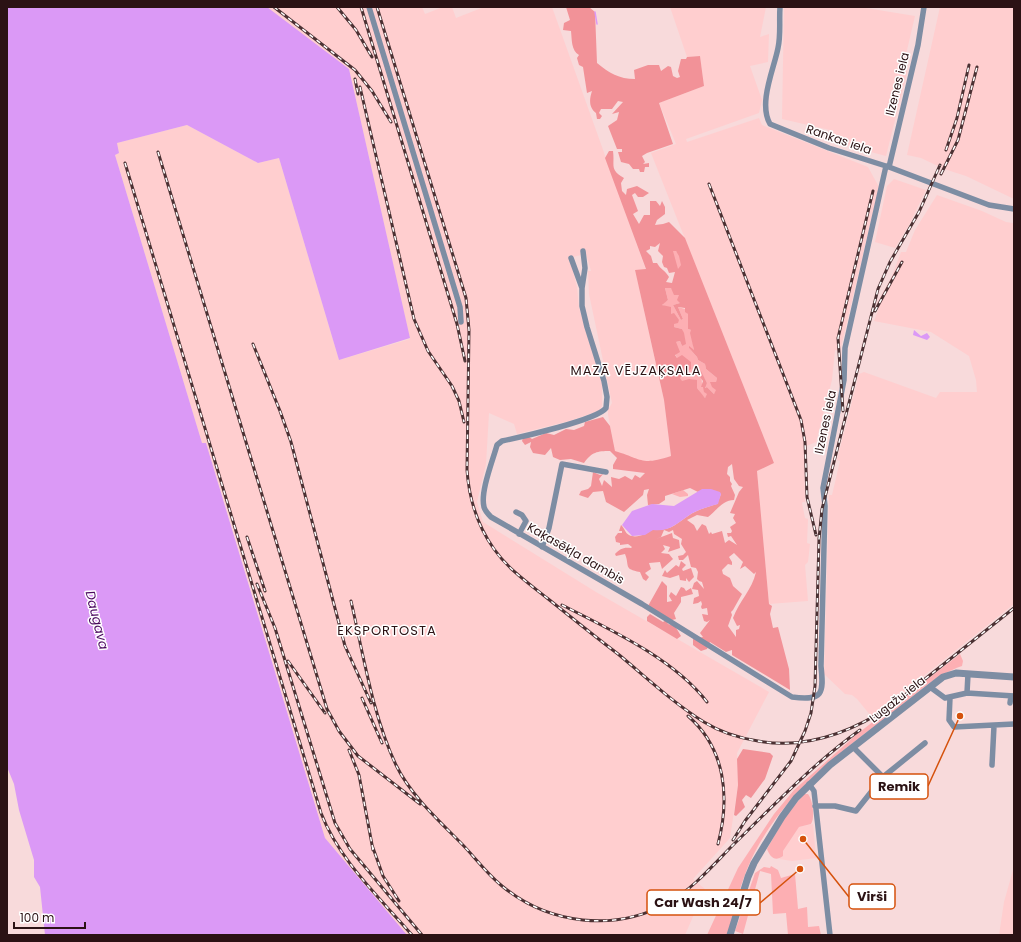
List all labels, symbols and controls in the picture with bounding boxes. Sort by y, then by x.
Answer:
street label: Ilzenes iela [881,50,913,118]
street label: Rankas iela [804,120,874,158]
district label: MAZĀ VĒJZAĶSALA [571,361,701,380]
street label: Ilzenes iela [810,389,840,455]
street label: Kaķasēkļa dambis [524,518,628,588]
water label: Daugava [81,589,114,652]
district label: EKSPORTOSTA [337,621,437,640]
street label: Lugažu iela [865,672,929,726]
callout: Remik [870,774,928,799]
text: Remik [878,777,920,796]
callout: Virši [849,884,895,909]
text: Virši [857,887,887,906]
callout: Car Wash 24/7 [647,890,760,915]
text: Car Wash 24/7 [654,893,752,912]
scale bar [14,904,85,930]
text: 100 m [20,909,54,926]

